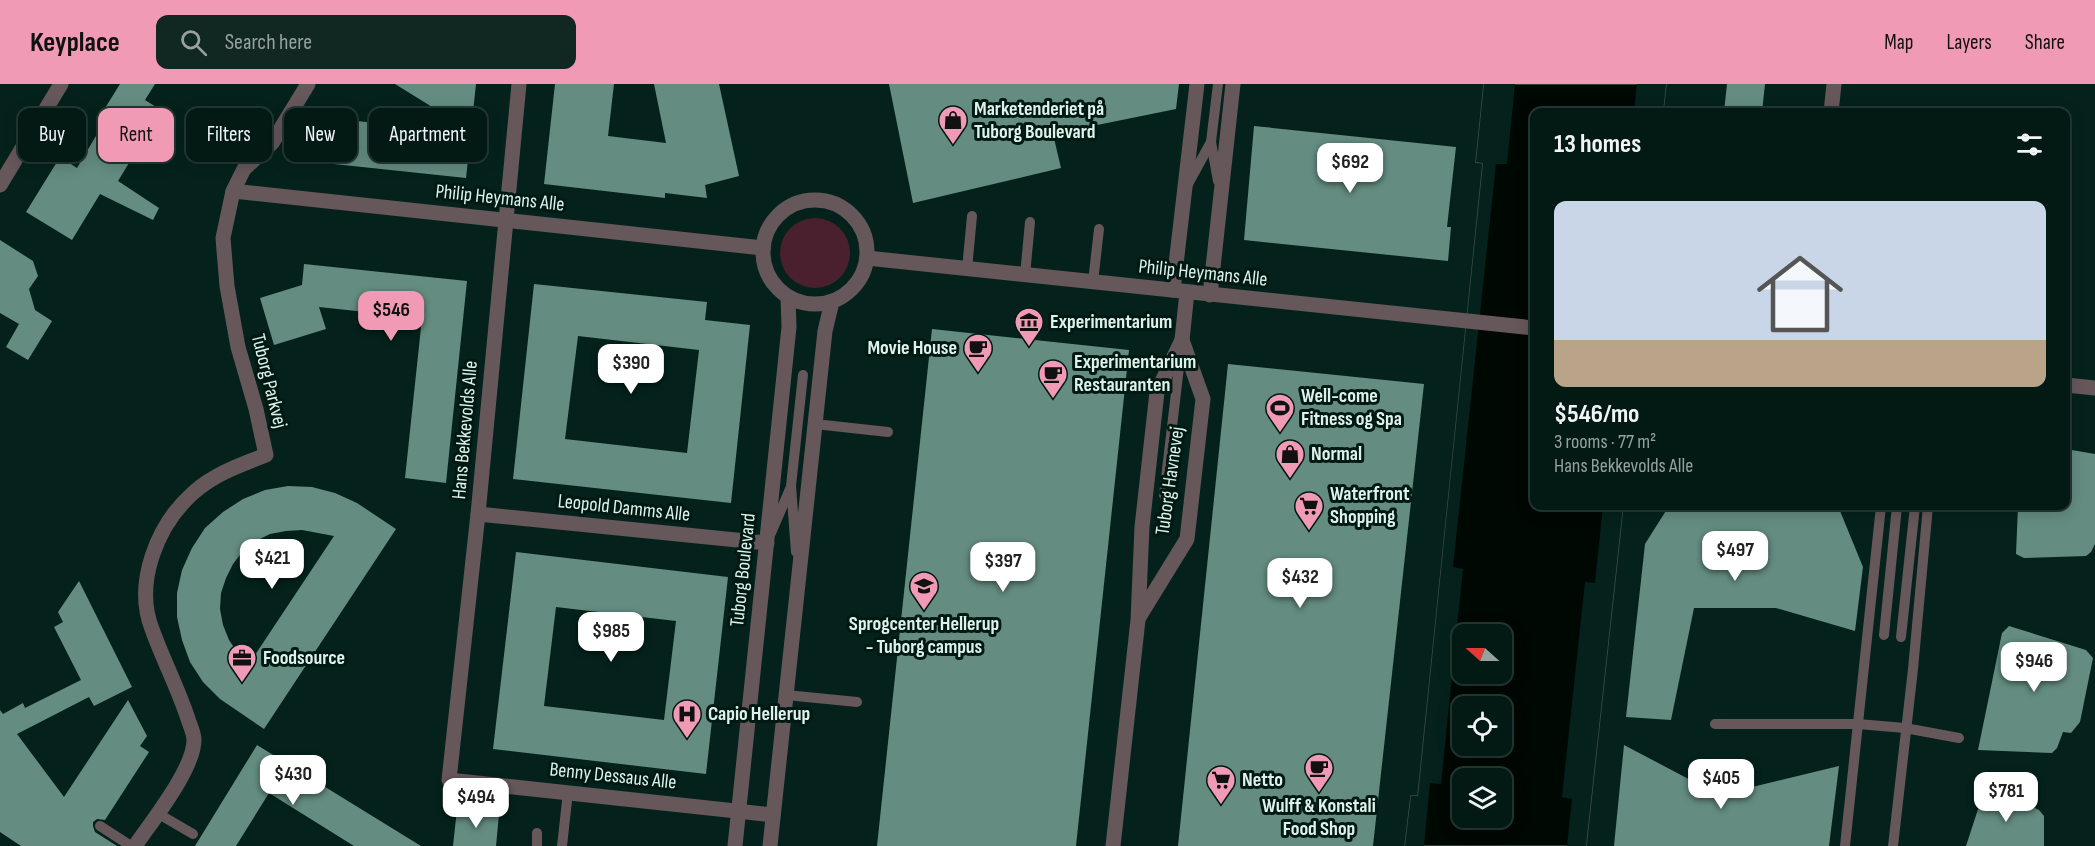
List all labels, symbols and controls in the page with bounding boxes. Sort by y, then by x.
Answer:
search box [156,15,576,69]
text: Keyplace [30,26,120,59]
icon: search [177,26,210,59]
text: Search here [225,29,312,56]
text: Map [1884,30,1913,55]
text: Layers [1946,30,1992,55]
text: Share [2025,30,2065,55]
place label: Marketenderiet på Tuborg Boulevard [974,97,1104,144]
shop icon: Marketenderiet på Tuborg Boulevard [937,104,969,146]
chip: Buy [18,108,86,162]
chip: Rent [98,108,174,162]
chip: Filters [186,108,272,162]
chip: New [284,108,357,162]
chip: Apartment [369,108,487,162]
icon: filters [2013,128,2046,161]
text: 13 homes [1554,129,1641,160]
pin: $692 [1314,143,1386,194]
text: $692 [1331,150,1369,174]
street label: Philip Heymans Alle [434,179,566,217]
icon: home [1746,240,1854,348]
street label: Philip Heymans Alle [1137,254,1269,292]
pin: $546 [355,291,427,342]
text: $546 [372,298,410,322]
museum icon: Experimentarium [1013,306,1045,348]
place label: Experimentarium [1050,310,1172,334]
street label: Tuborg Parkvej [246,331,292,431]
cafe icon: Movie House [962,332,994,374]
place label: Movie House [867,336,957,360]
pin: $390 [595,344,667,395]
place label: Experimentarium Restauranten [1074,350,1196,397]
text: $390 [612,351,650,375]
cafe icon: Experimentarium Restauranten [1037,358,1069,400]
street label: Hans Bekkevolds Alle [447,360,483,500]
place label: Well-come Fitness og Spa [1301,384,1402,431]
sports icon: Well-come Fitness og Spa [1264,392,1296,434]
text: $546/mo [1554,399,1639,430]
street label: Tuborg Havnevej [1151,425,1189,537]
text: 3 rooms · 77 m² [1554,430,1656,454]
shop icon: Normal [1274,438,1306,480]
place label: Normal [1311,442,1362,466]
text: Hans Bekkevolds Alle [1554,454,1693,478]
place label: Waterfront Shopping [1330,482,1410,529]
street label: Leopold Damms Alle [557,489,691,527]
supermarket icon: Waterfront Shopping [1293,490,1325,532]
street label: Tuborg Boulevard [725,512,761,628]
pin: $497 [1699,531,1771,582]
text: $497 [1716,538,1754,562]
pin: $421 [236,539,308,590]
pin: $397 [967,542,1039,593]
text: $421 [254,546,290,570]
text: $397 [984,549,1022,573]
pin: $432 [1264,558,1336,609]
text: $432 [1281,565,1319,589]
school or university icon: Sprogcenter Hellerup - Tuborg campus [908,570,940,612]
pin: $985 [575,612,647,663]
place label: Sprogcenter Hellerup - Tuborg campus [849,612,999,659]
text: $985 [592,619,630,643]
north arrow [1452,624,1512,684]
map controls [1452,624,1512,828]
office icon: Foodsource [226,642,258,684]
pin: $946 [1998,642,2070,693]
place label: Foodsource [263,646,345,670]
text: $946 [2015,649,2053,673]
button: locate [1452,696,1512,756]
hospital icon: Capio Hellerup [671,698,703,740]
place label: Capio Hellerup [708,702,810,726]
cafe icon: Wulff & Konstali Food Shop [1303,752,1335,794]
pin: $430 [257,755,329,806]
street label: Benny Dessaus Alle [548,757,678,795]
pin: $405 [1685,759,1757,810]
text: $430 [274,762,312,786]
supermarket icon: Netto [1205,764,1237,806]
text: $405 [1702,766,1740,790]
place label: Netto [1242,768,1283,792]
button: layers [1452,768,1512,828]
pin: $781 [1970,772,2042,823]
pin: $494 [440,778,512,829]
text: $781 [1988,779,2024,803]
text: $494 [457,785,495,809]
place label: Wulff & Konstali Food Shop [1262,794,1376,841]

